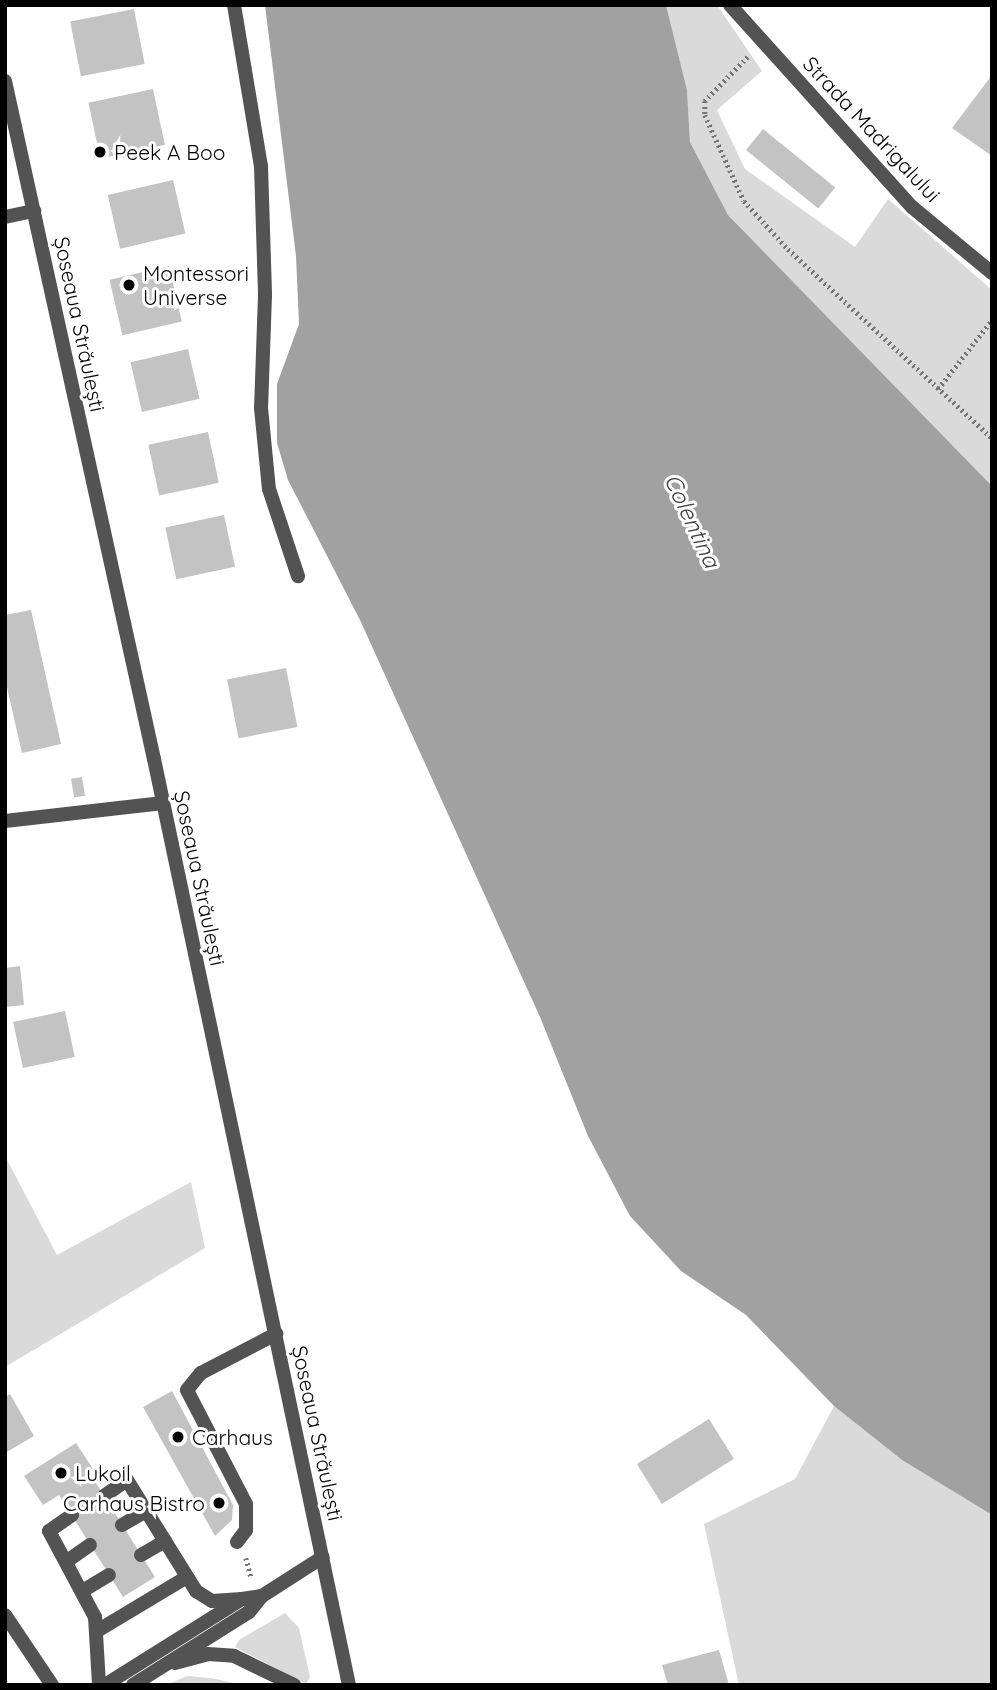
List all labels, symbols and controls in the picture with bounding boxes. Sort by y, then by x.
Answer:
street label: Strada Madrigalului [798,51,946,207]
place label: Peek A Boo [114,139,225,165]
marker: Peek A Boo [92,144,108,160]
street label: Șoseaua Străulești [49,234,111,414]
place label: Montessori Universe [143,260,249,310]
marker: Montessori Universe [121,277,137,293]
water label: Colentina [658,470,726,572]
street label: Șoseaua Străulești [169,788,231,968]
street label: Șoseaua Străulești [287,1343,349,1523]
place label: Carhaus [192,1424,273,1450]
marker: Carhaus [170,1429,186,1445]
place label: Lukoil [75,1460,131,1486]
marker: Lukoil [53,1465,69,1481]
place label: Carhaus Bistro [63,1490,205,1516]
marker: Carhaus Bistro [211,1495,227,1511]

